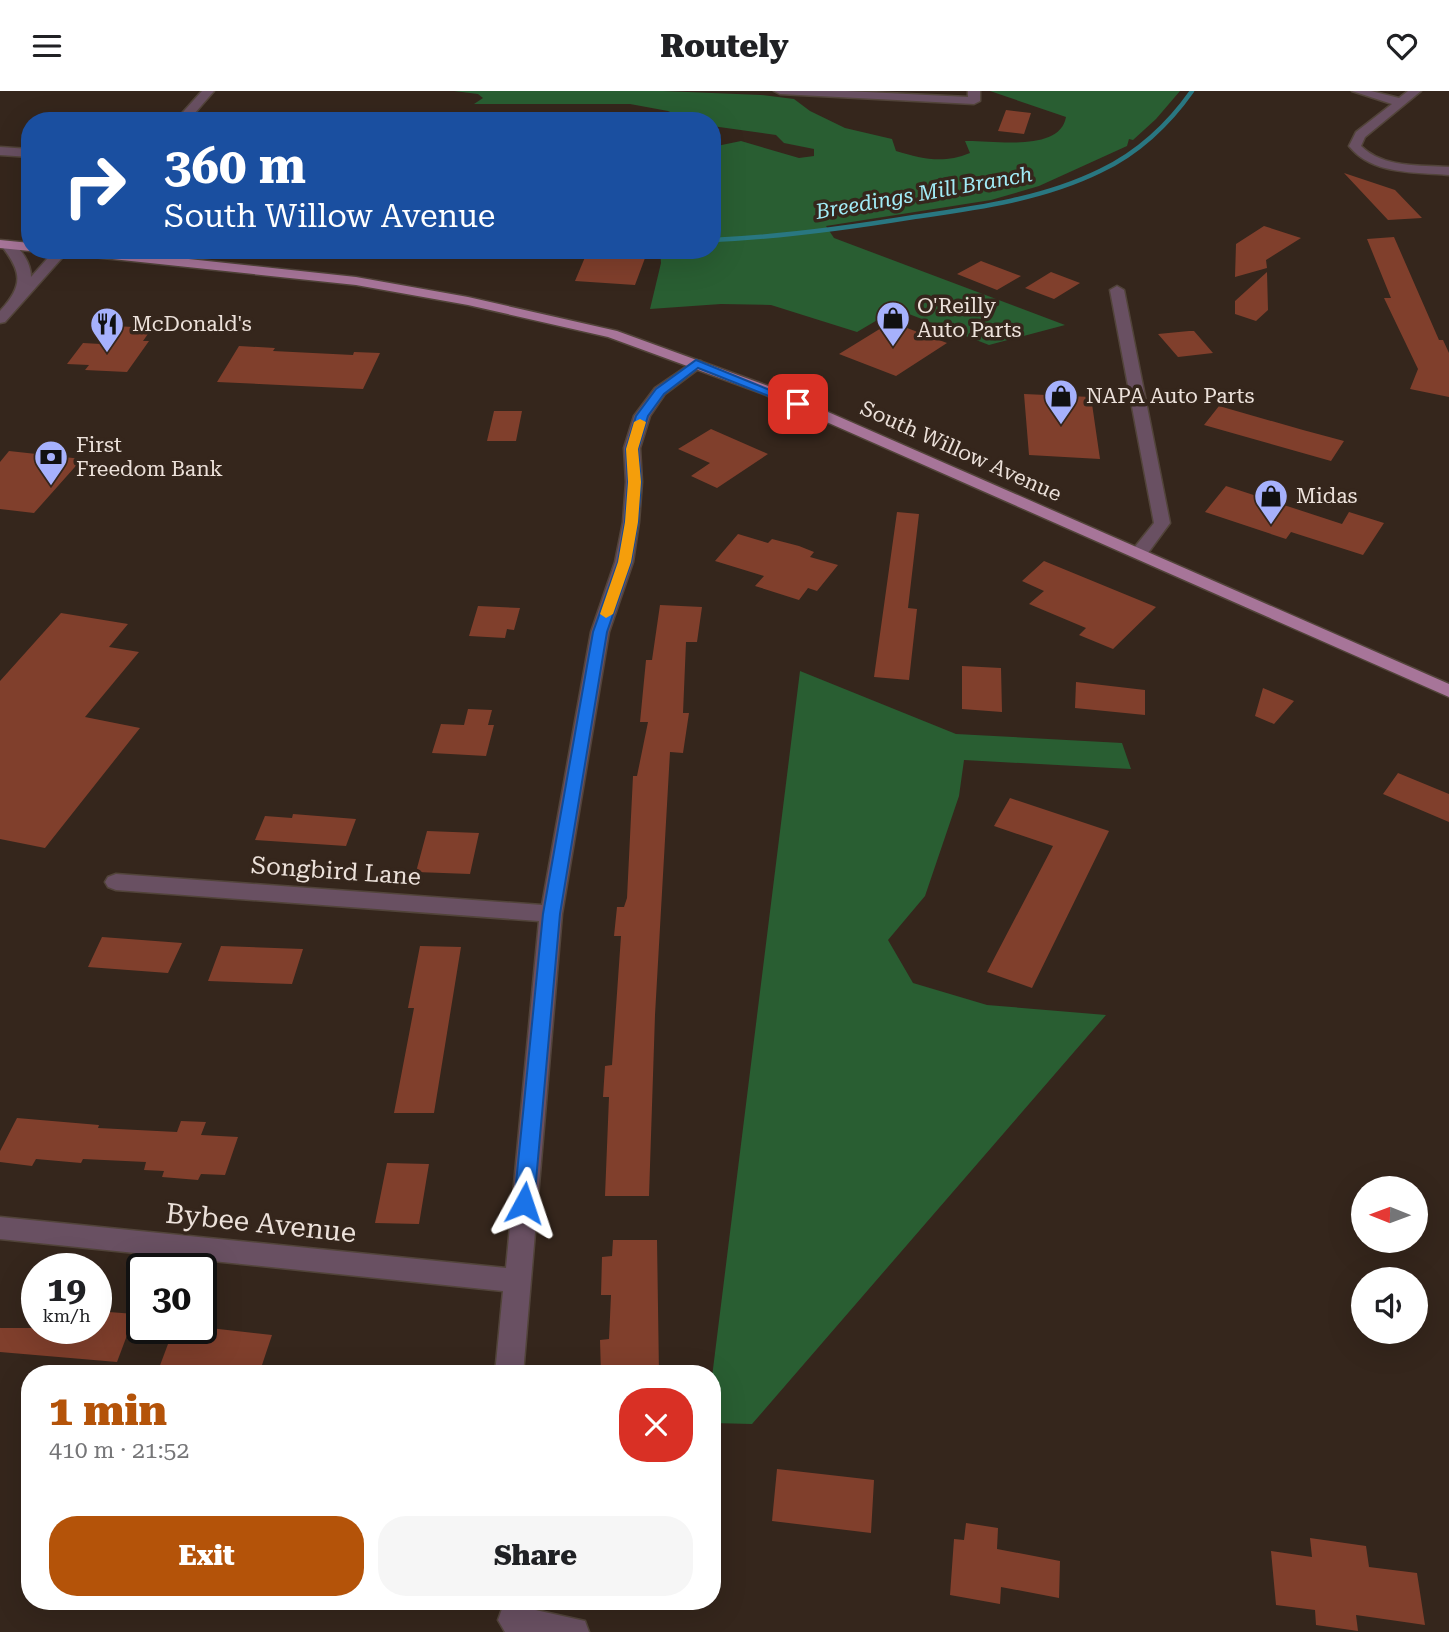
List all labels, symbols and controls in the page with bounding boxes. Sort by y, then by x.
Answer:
icon: menu [28,27,66,65]
text: Routely [660,27,789,65]
icon: heart [1383,27,1421,65]
text: 360 m [164,138,306,195]
icon: right [49,140,140,231]
water label: Breedings Mill Branch [813,162,1034,224]
text: South Willow Avenue [164,197,495,235]
place label: O'Reilly Auto Parts [917,294,1021,342]
shop icon: O'Reilly Auto Parts [874,299,912,348]
restaurant icon: McDonald's [88,305,126,354]
place label: McDonald's [132,312,252,336]
pin [768,374,828,434]
shop icon: NAPA Auto Parts [1042,377,1080,426]
place label: NAPA Auto Parts [1086,384,1254,408]
icon: arrive [779,385,817,423]
street label: South Willow Avenue [857,396,1065,506]
place label: First Freedom Bank [76,433,223,481]
bank icon: First Freedom Bank [32,438,70,487]
shop icon: Midas [1252,477,1290,526]
place label: Midas [1296,484,1358,508]
street label: Songbird Lane [250,851,422,891]
position arrow [487,1166,561,1240]
north arrow [1351,1176,1428,1253]
map controls [1351,1176,1428,1344]
street label: Bybee Avenue [164,1197,358,1249]
speed limit sign: 30 [126,1253,217,1344]
button: sound [1351,1267,1428,1344]
text: 19 [47,1269,86,1310]
text: km/h [42,1305,91,1326]
text: 1 min [49,1386,167,1435]
button: close [619,1388,693,1462]
text: 410 m · 21:52 [49,1437,189,1464]
button: Exit [49,1516,364,1596]
button: Share [378,1516,693,1596]

